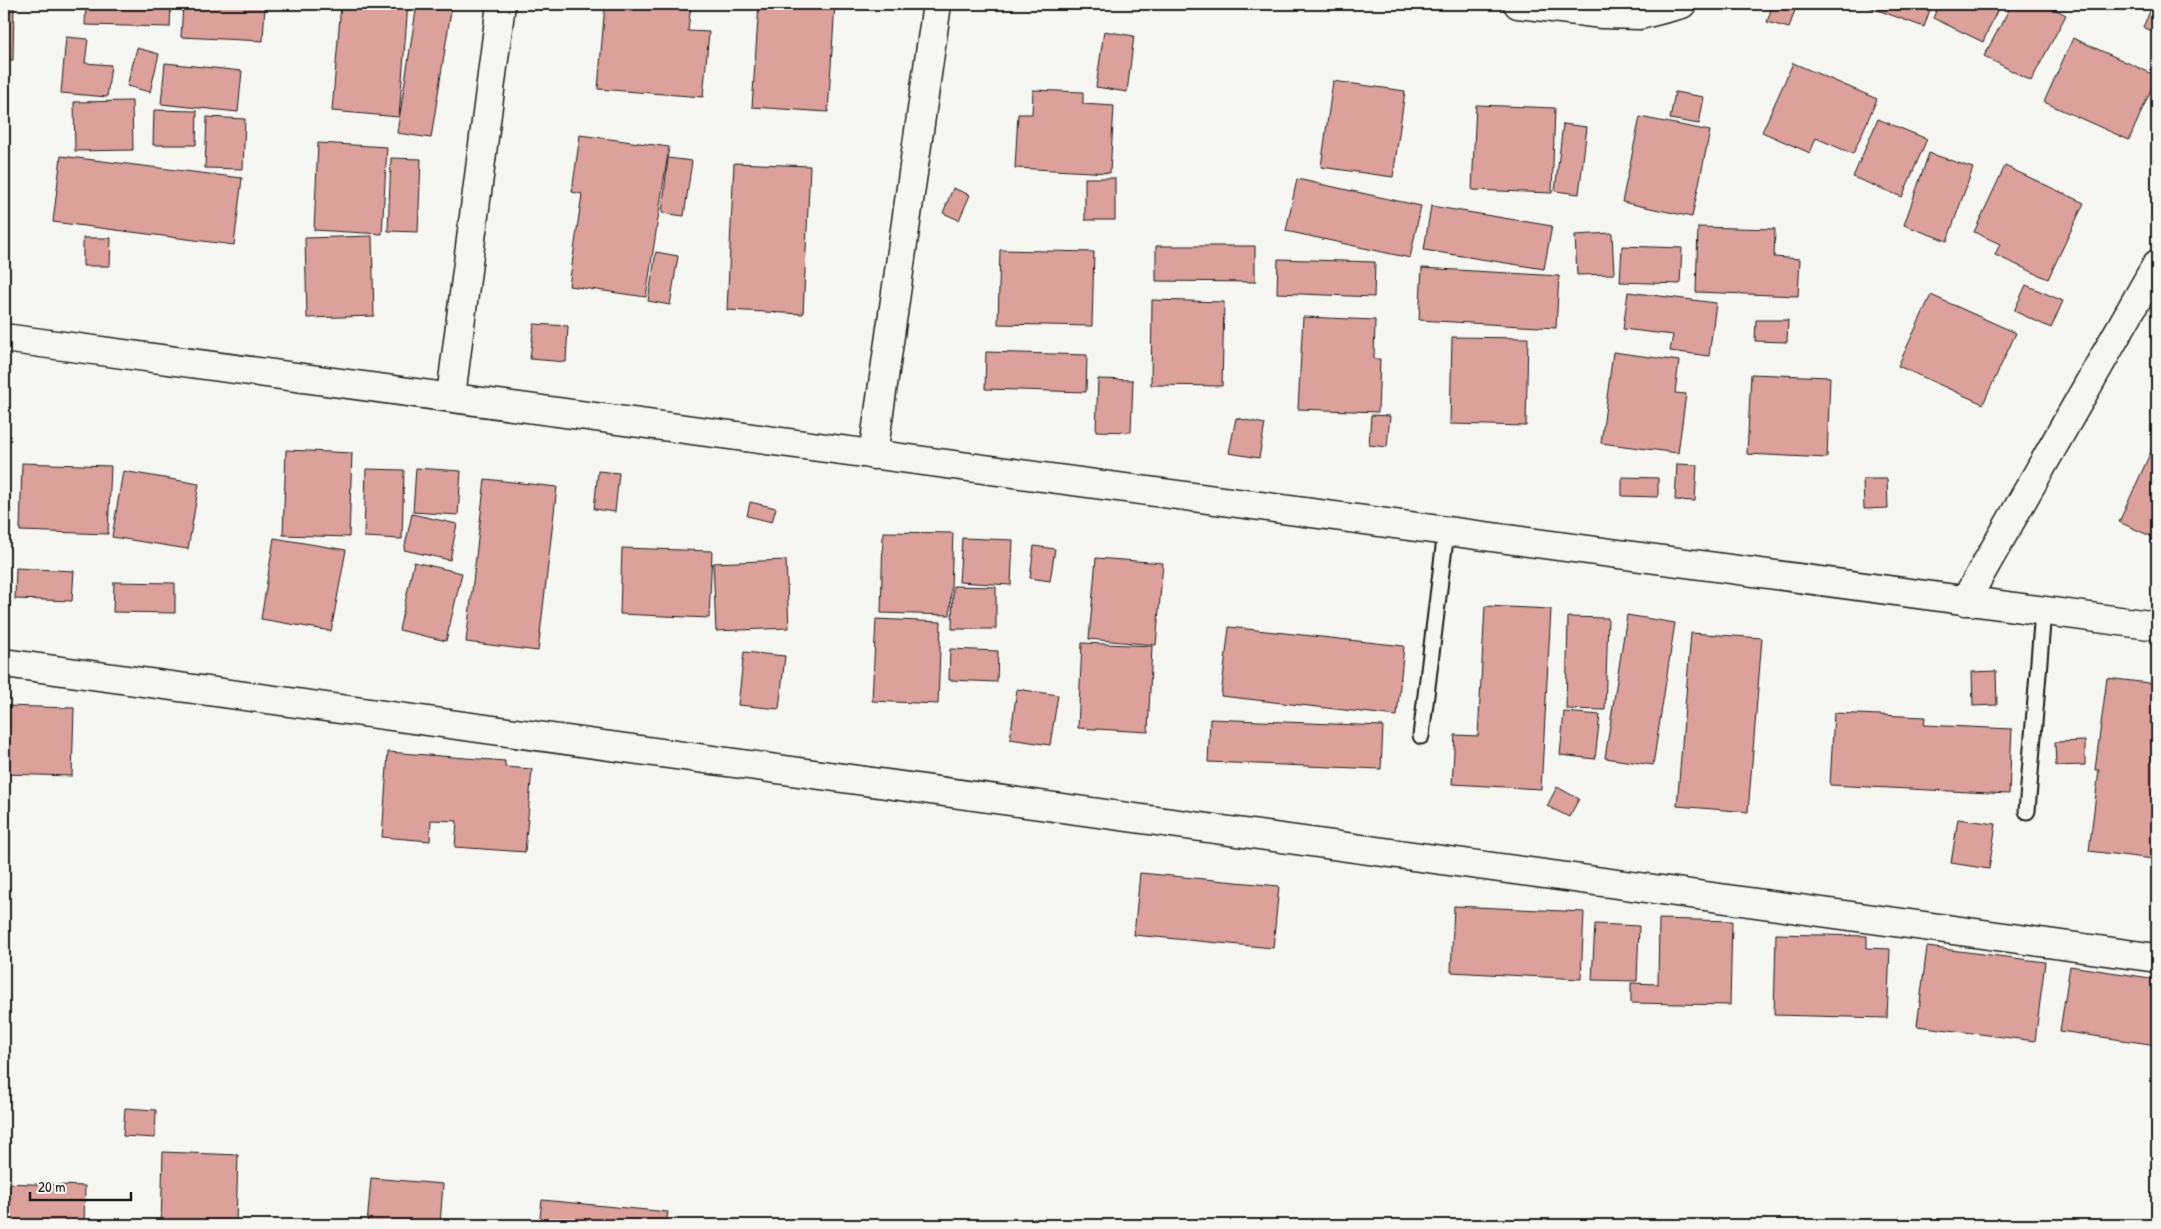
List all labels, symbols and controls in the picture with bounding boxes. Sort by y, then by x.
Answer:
scale bar [30,1169,131,1201]
text: 20 m [38,1176,65,1197]

